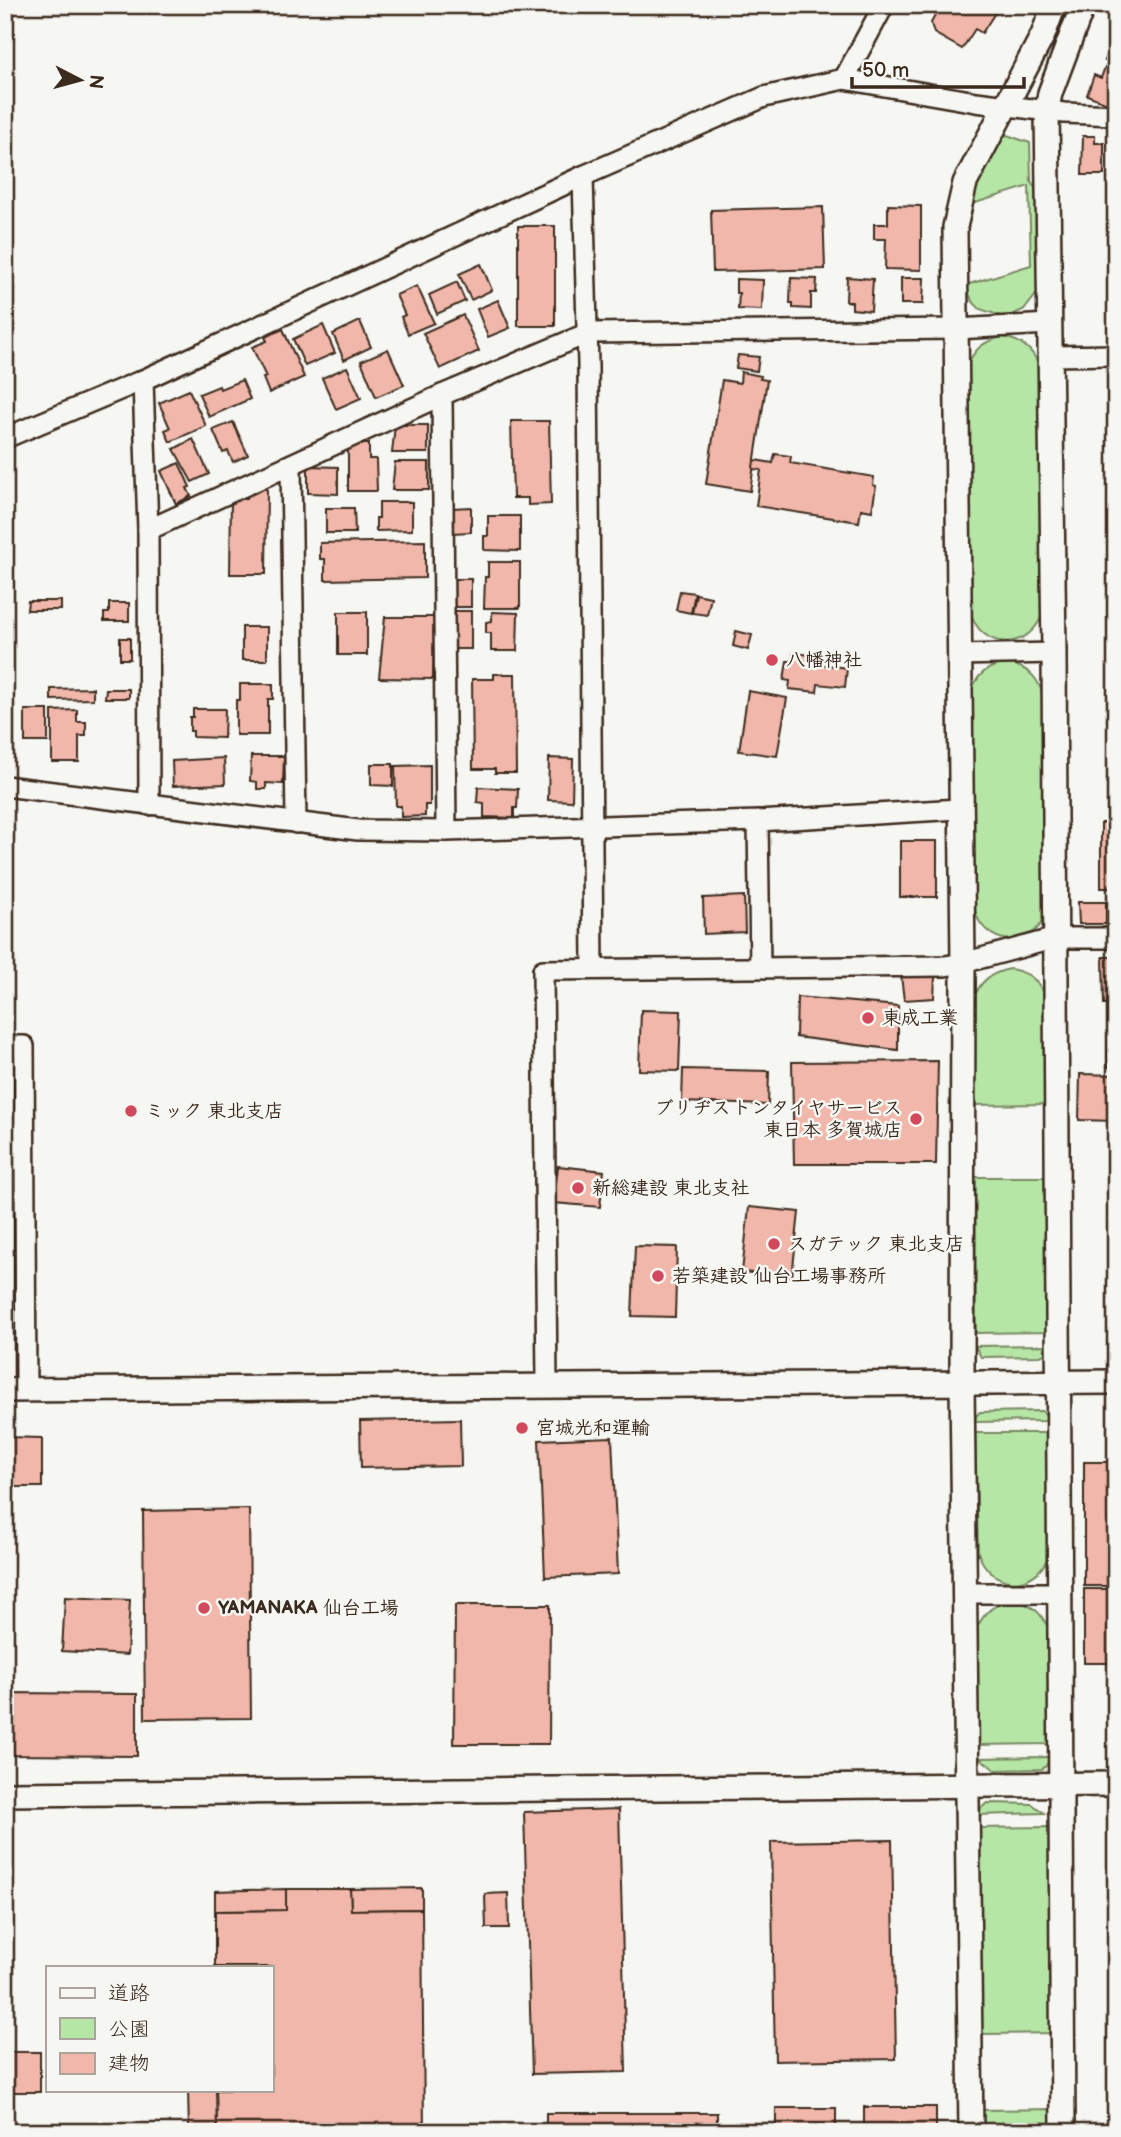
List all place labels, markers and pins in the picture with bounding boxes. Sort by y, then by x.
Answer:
place label: 八幡神社 [786,649,862,672]
marker: 八幡神社 [764,652,780,668]
place label: 東成工業 [882,1007,958,1030]
marker: 東成工業 [860,1010,876,1026]
place label: ブリヂストンタイヤサービス 東日本 多賀城店 [655,1097,902,1142]
place label: ミック 東北支店 [145,1100,283,1123]
marker: ミック 東北支店 [123,1103,139,1119]
marker: ブリヂストンタイヤサービス 東日本 多賀城店 [908,1111,924,1127]
place label: 新総建設 東北支社 [592,1177,749,1200]
marker: 新総建設 東北支社 [570,1180,586,1196]
place label: スガテック 東北支店 [788,1233,964,1256]
marker: スガテック 東北支店 [766,1236,782,1252]
place label: 若築建設 仙台工場事務所 [672,1265,886,1288]
marker: 若築建設 仙台工場事務所 [650,1268,666,1284]
place label: 宮城光和運輸 [536,1417,650,1440]
marker: 宮城光和運輸 [514,1420,530,1436]
place label: YAMANAKA 仙台工場 [218,1597,399,1620]
marker: YAMANAKA 仙台工場 [196,1600,212,1616]

